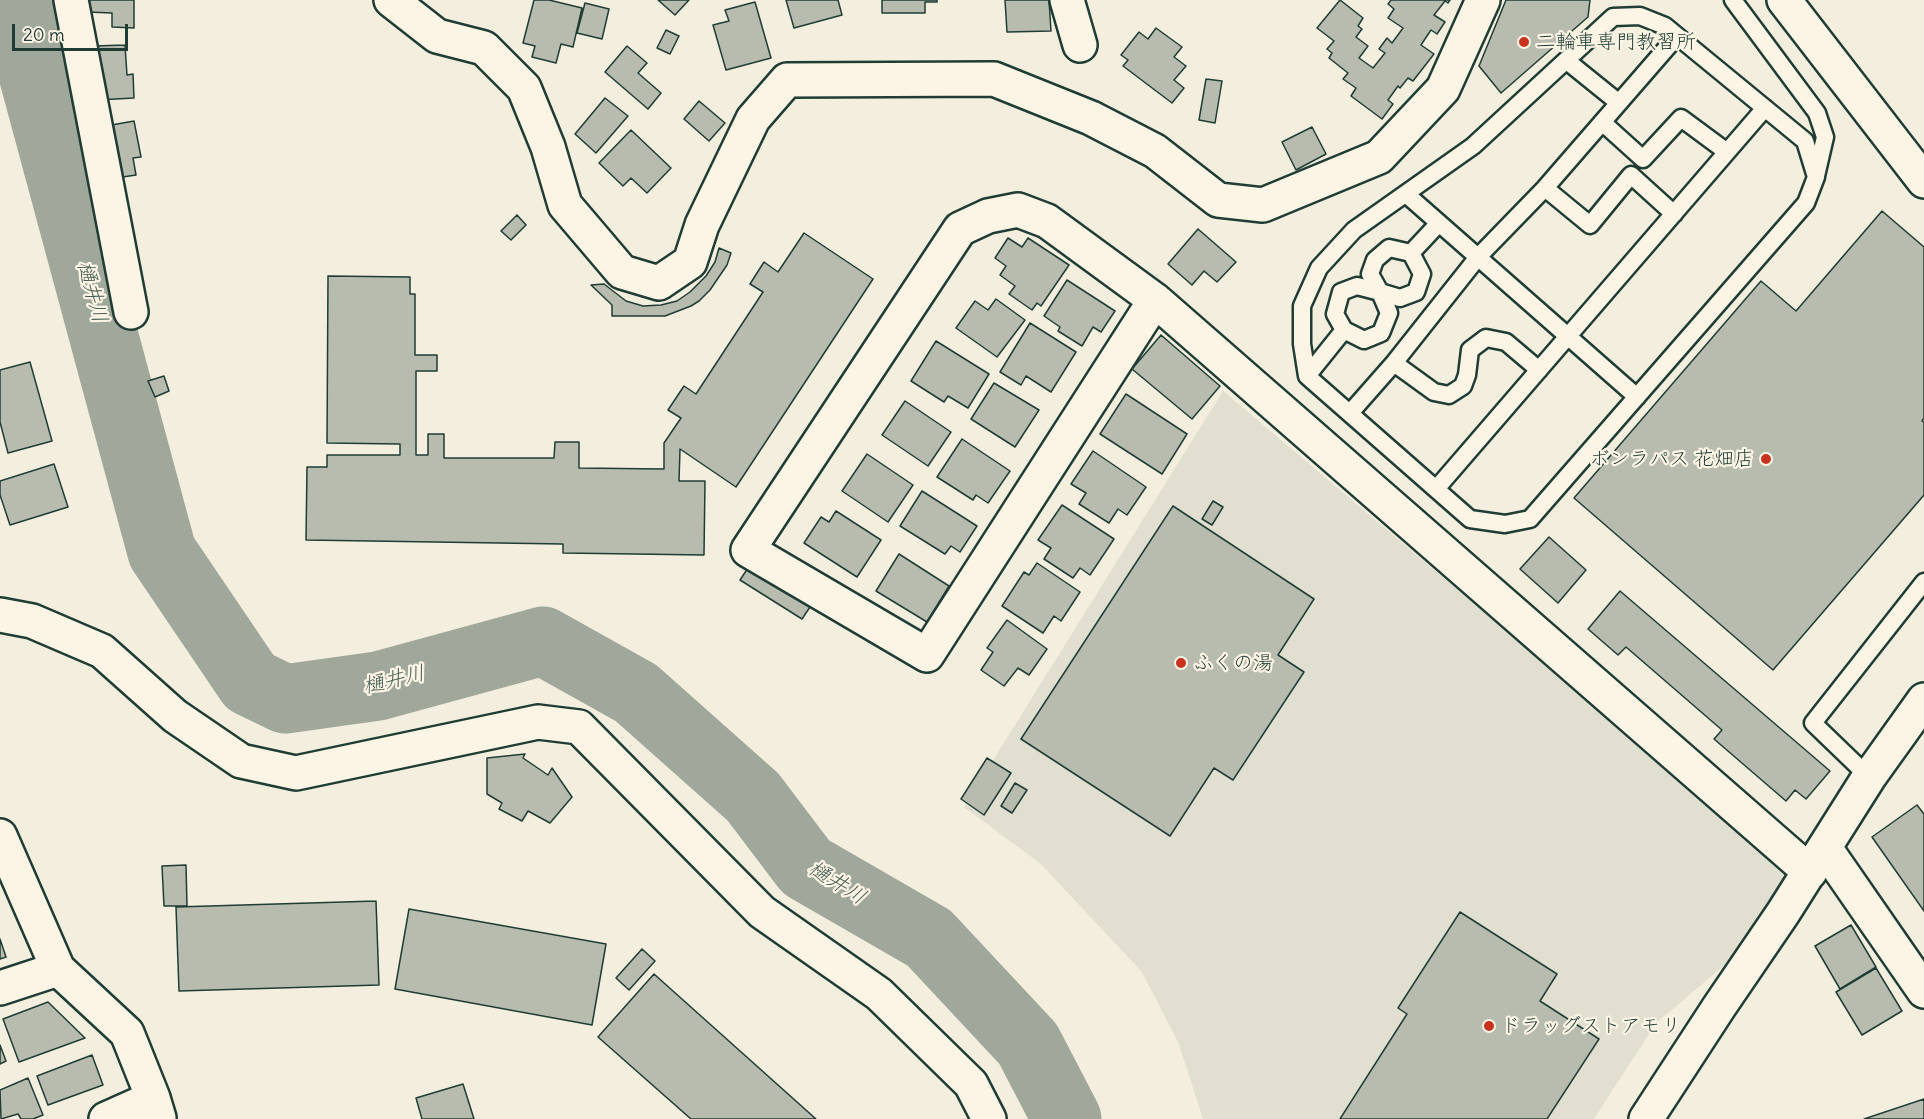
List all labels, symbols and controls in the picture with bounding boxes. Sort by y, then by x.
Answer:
scale bar [15,12,130,50]
text: 20 m [23,23,65,46]
place label: 二輪車専門教習所 [1536,30,1696,54]
marker: 二輪車専門教習所 [1517,35,1531,49]
water label: 樋井川 [72,258,112,326]
place label: ボンラパス 花畑店 [1589,447,1754,471]
marker: ボンラパス 花畑店 [1759,452,1773,466]
place label: ふくの湯 [1193,651,1273,675]
marker: ふくの湯 [1174,656,1188,670]
water label: 樋井川 [360,661,428,699]
water label: 樋井川 [804,856,870,910]
place label: ドラッグストアモリ [1501,1014,1681,1038]
marker: ドラッグストアモリ [1482,1019,1496,1033]

